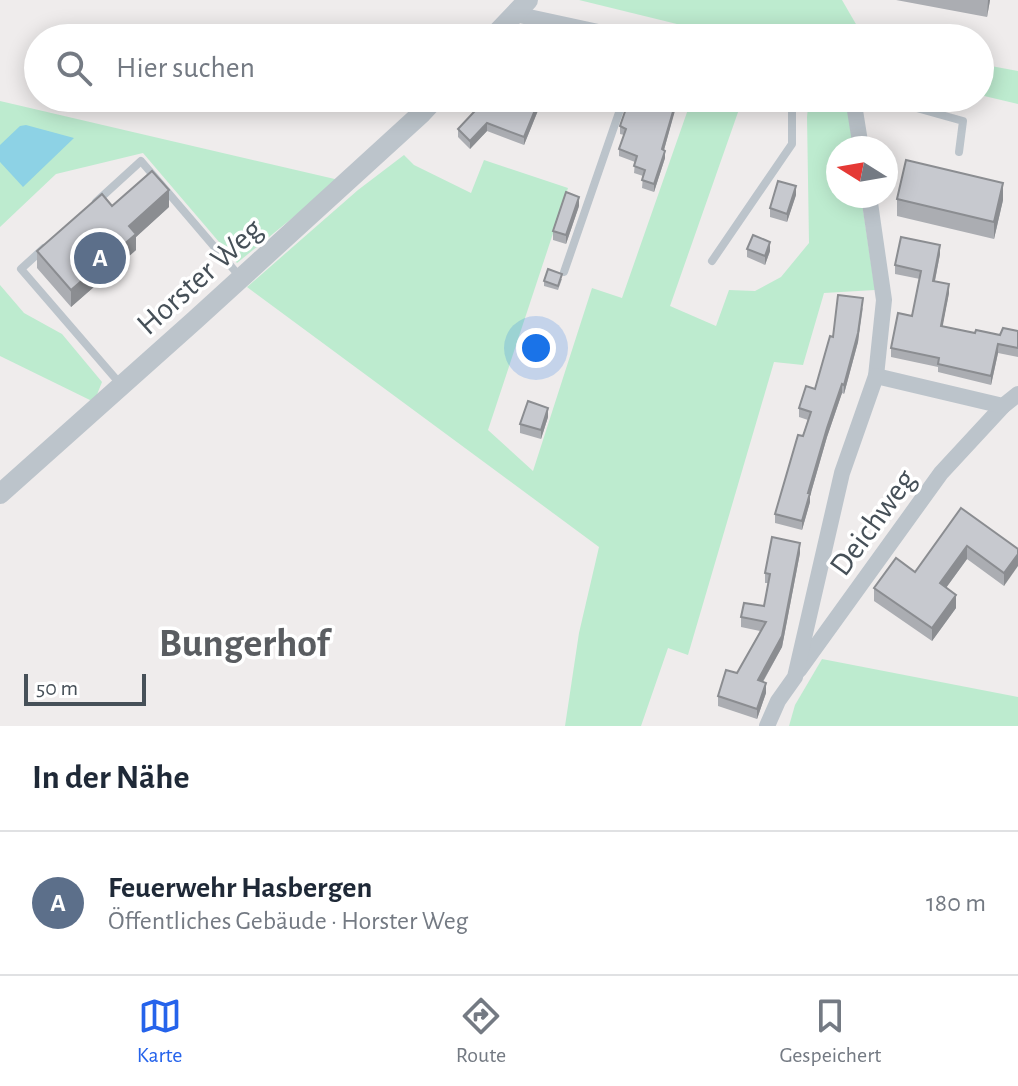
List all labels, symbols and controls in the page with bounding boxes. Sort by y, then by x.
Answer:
search box [24,24,994,112]
icon: search [52,46,96,90]
text: Hier suchen [116,53,255,83]
north arrow [826,136,898,208]
street label: Horster Weg [131,212,269,341]
pin: A [74,228,126,288]
your location [516,328,556,368]
street label: Deichweg [824,463,922,582]
district label: Bungerhof [159,624,332,664]
scale bar [24,670,146,706]
text: 50 m [36,677,78,699]
text: In der Nähe [32,761,189,795]
text: Feuerwehr Hasbergen [108,873,372,903]
text: A [50,890,66,916]
text: 180 m [926,890,986,916]
text: Öffentliches Gebäude · Horster Weg [108,908,468,934]
tab: Karte [137,994,182,1068]
tab: Route [456,994,506,1068]
tab: Gespeichert [779,994,881,1068]

